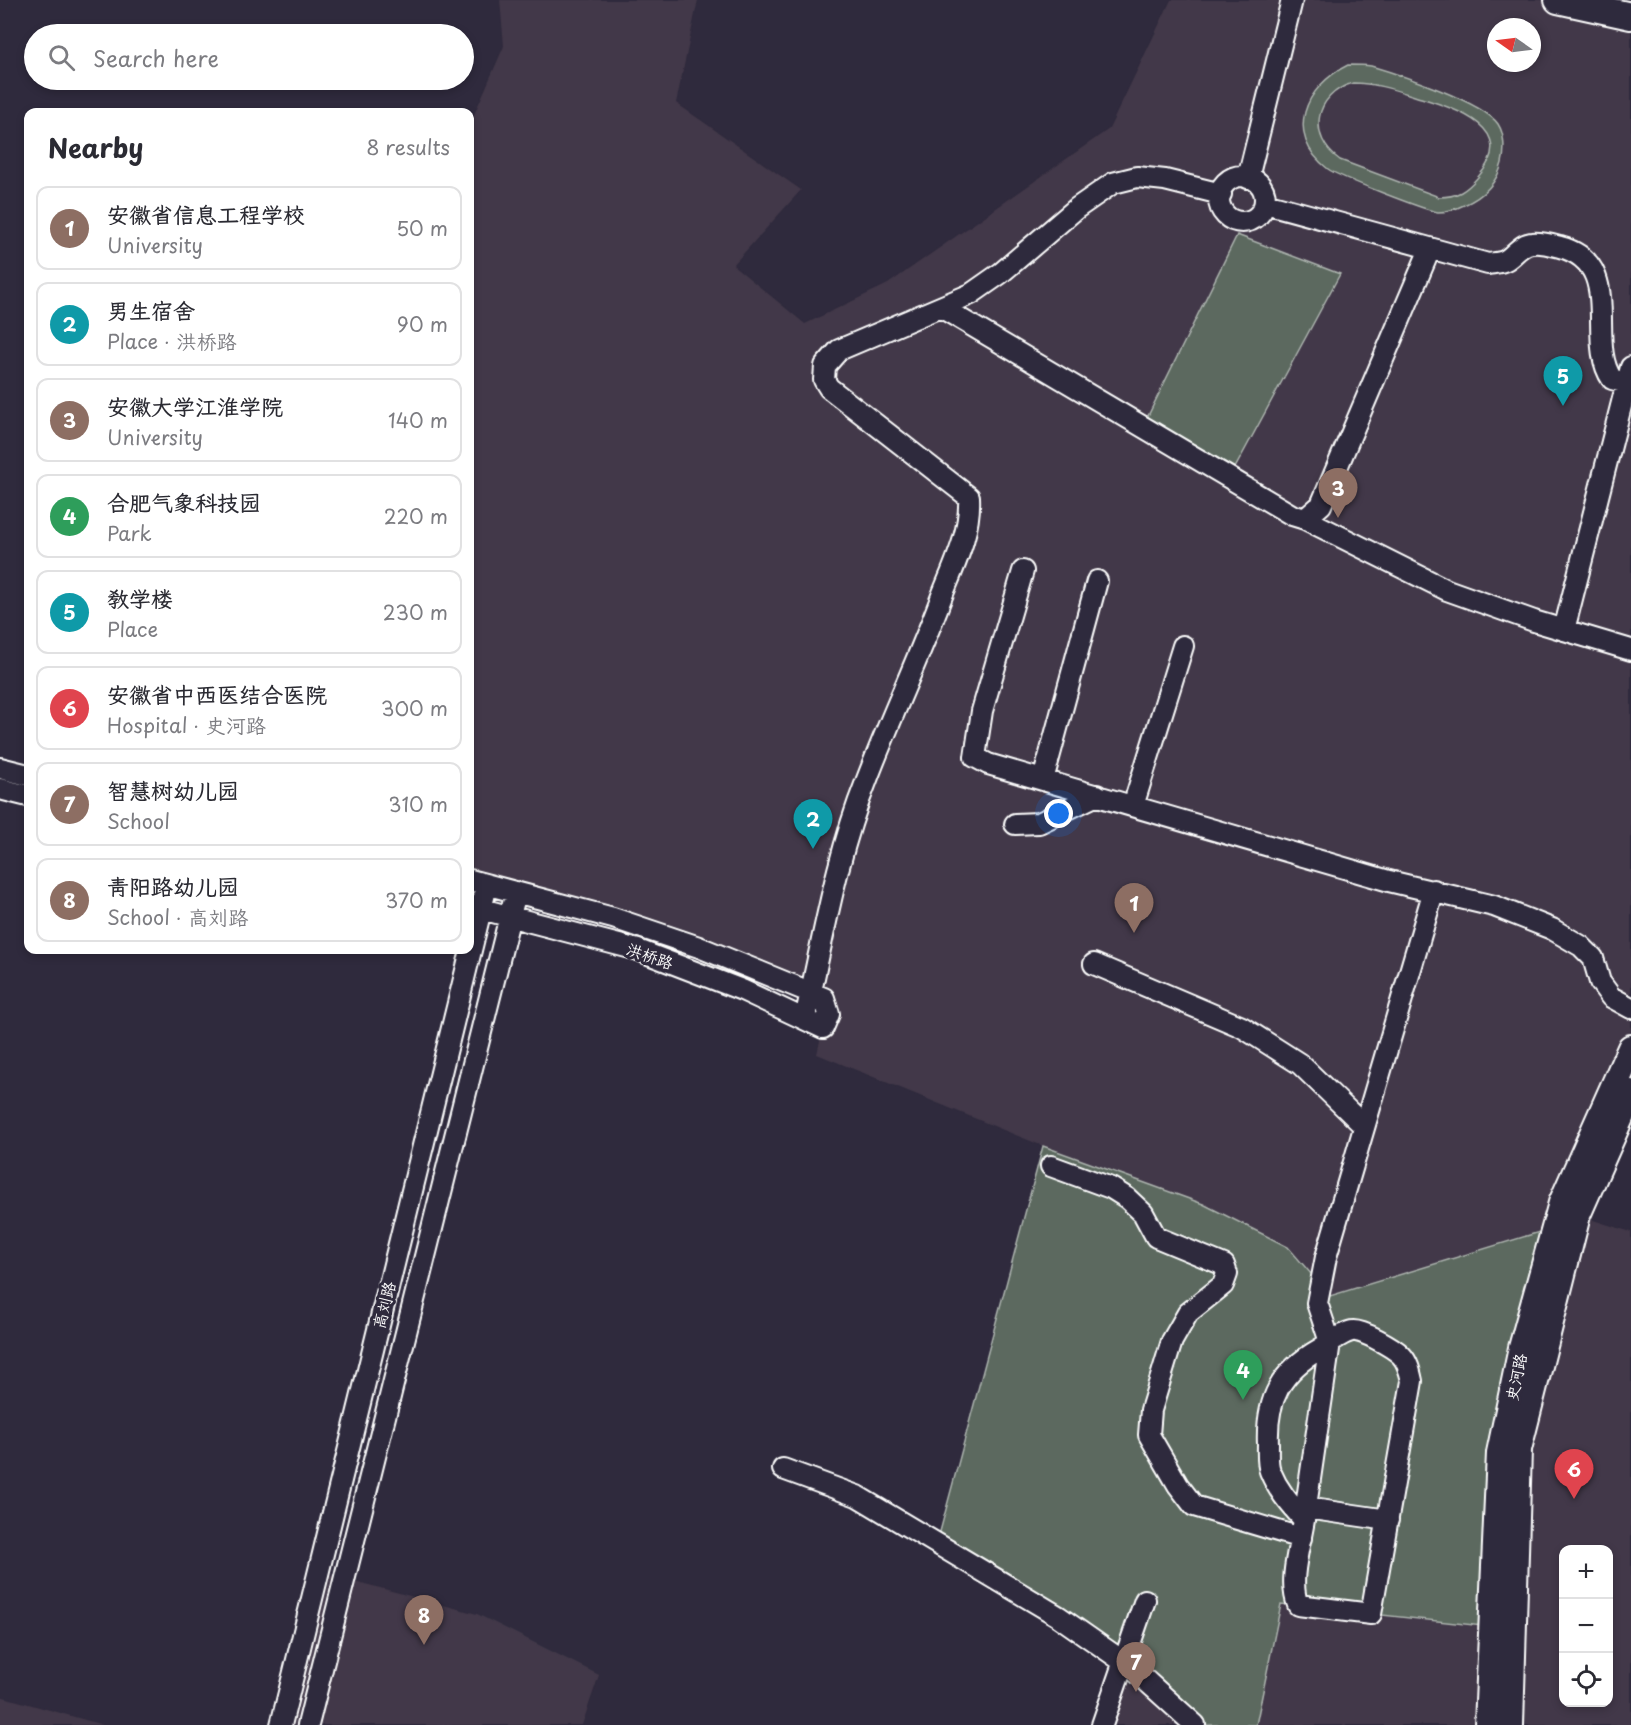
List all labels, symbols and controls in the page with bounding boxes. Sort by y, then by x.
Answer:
north arrow [1487,18,1541,72]
search box [24,24,474,90]
icon: search [45,41,78,74]
text: Search here [93,41,219,74]
text: Nearby [48,128,143,167]
text: 8 results [366,132,450,162]
text: 安徽省信息工程学校 [107,197,305,230]
text: 1 [65,213,74,243]
text: 50 m [396,213,448,243]
text: University [107,230,203,260]
text: 男生宿舍 [107,293,195,326]
text: 2 [62,309,77,339]
text: 90 m [397,309,448,339]
text: Place · 洪桥路 [107,326,237,356]
pin: 5 [1544,356,1582,406]
text: 安徽大学江淮学院 [107,389,283,422]
text: 3 [63,405,76,435]
text: 140 m [388,405,448,435]
text: University [107,422,203,452]
pin: 3 [1318,468,1358,518]
text: 合肥气象科技园 [107,485,261,518]
text: 4 [63,501,76,531]
text: 220 m [384,501,448,531]
text: Park [107,518,152,548]
text: 教学楼 [107,581,173,614]
text: 5 [63,597,76,627]
text: 230 m [383,597,448,627]
text: Place [107,614,158,644]
text: 安徽省中西医结合医院 [107,677,327,710]
text: 6 [62,693,77,723]
text: 300 m [381,693,448,723]
text: Hospital · 史河路 [107,710,266,740]
text: 智慧树幼儿园 [107,773,239,806]
text: 7 [64,789,75,819]
text: 310 m [388,789,448,819]
your location [1044,799,1073,828]
pin: 2 [794,800,832,849]
text: School [107,806,170,836]
text: 青阳路幼儿园 [107,869,239,902]
pin: 1 [1114,884,1154,933]
text: 8 [63,885,76,915]
text: 370 m [385,885,448,915]
text: School · 高刘路 [107,902,248,932]
street label: 洪桥路 [624,936,677,974]
street label: 高刘路 [366,1279,400,1331]
pin: 4 [1224,1350,1262,1400]
street label: 史河路 [1498,1351,1532,1403]
pin: 6 [1554,1450,1594,1499]
map controls [1559,1545,1613,1707]
button: + [1559,1545,1613,1599]
pin: 8 [404,1596,444,1645]
button: − [1559,1599,1613,1653]
pin: 7 [1116,1642,1156,1692]
button: locate [1559,1653,1613,1707]

